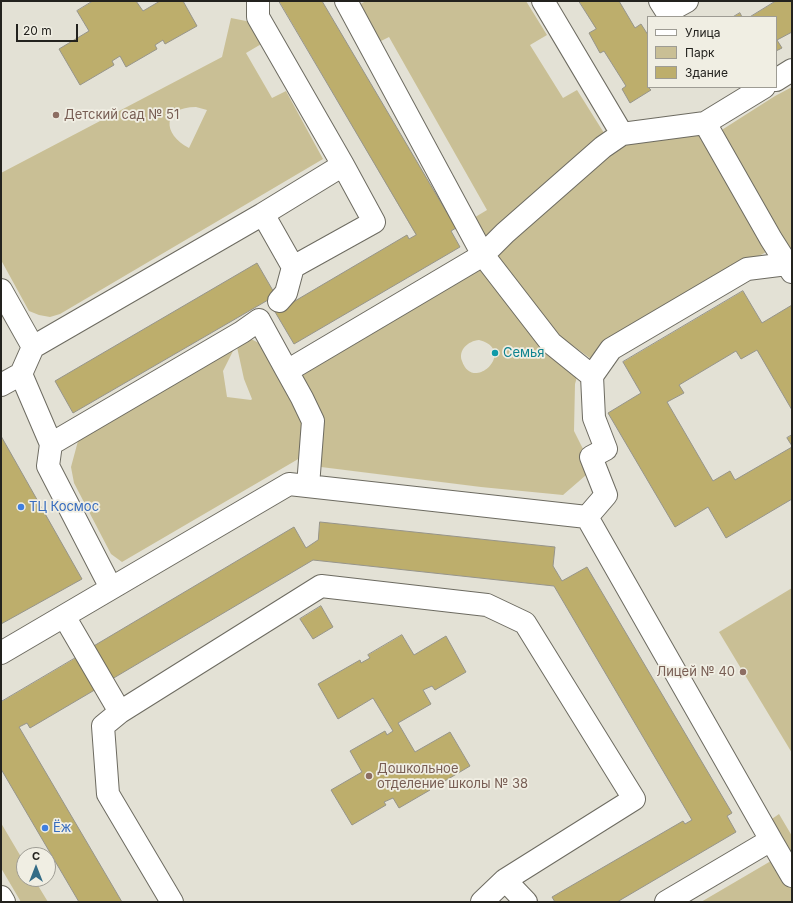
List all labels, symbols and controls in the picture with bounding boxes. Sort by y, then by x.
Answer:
scale bar [18,16,80,42]
legend [647,16,777,88]
text: 20 m [23,23,52,38]
text: Улица [685,25,720,40]
text: Парк [685,45,715,60]
text: Здание [685,65,728,80]
place label: Детский сад № 51 [64,107,179,123]
marker: Детский сад № 51 [51,110,61,120]
place label: Семья [503,345,545,361]
marker: Семья [490,348,500,358]
place label: ТЦ Космос [29,499,99,515]
marker: ТЦ Космос [16,502,26,512]
place label: Лицей № 40 [656,664,735,680]
marker: Лицей № 40 [738,667,748,677]
place label: Дошкольное отделение школы № 38 [377,761,528,792]
marker: Дошкольное отделение школы № 38 [364,771,374,781]
place label: Ёж [53,820,71,836]
marker: Ёж [40,823,50,833]
north arrow [16,847,56,887]
text: С [32,849,40,863]

